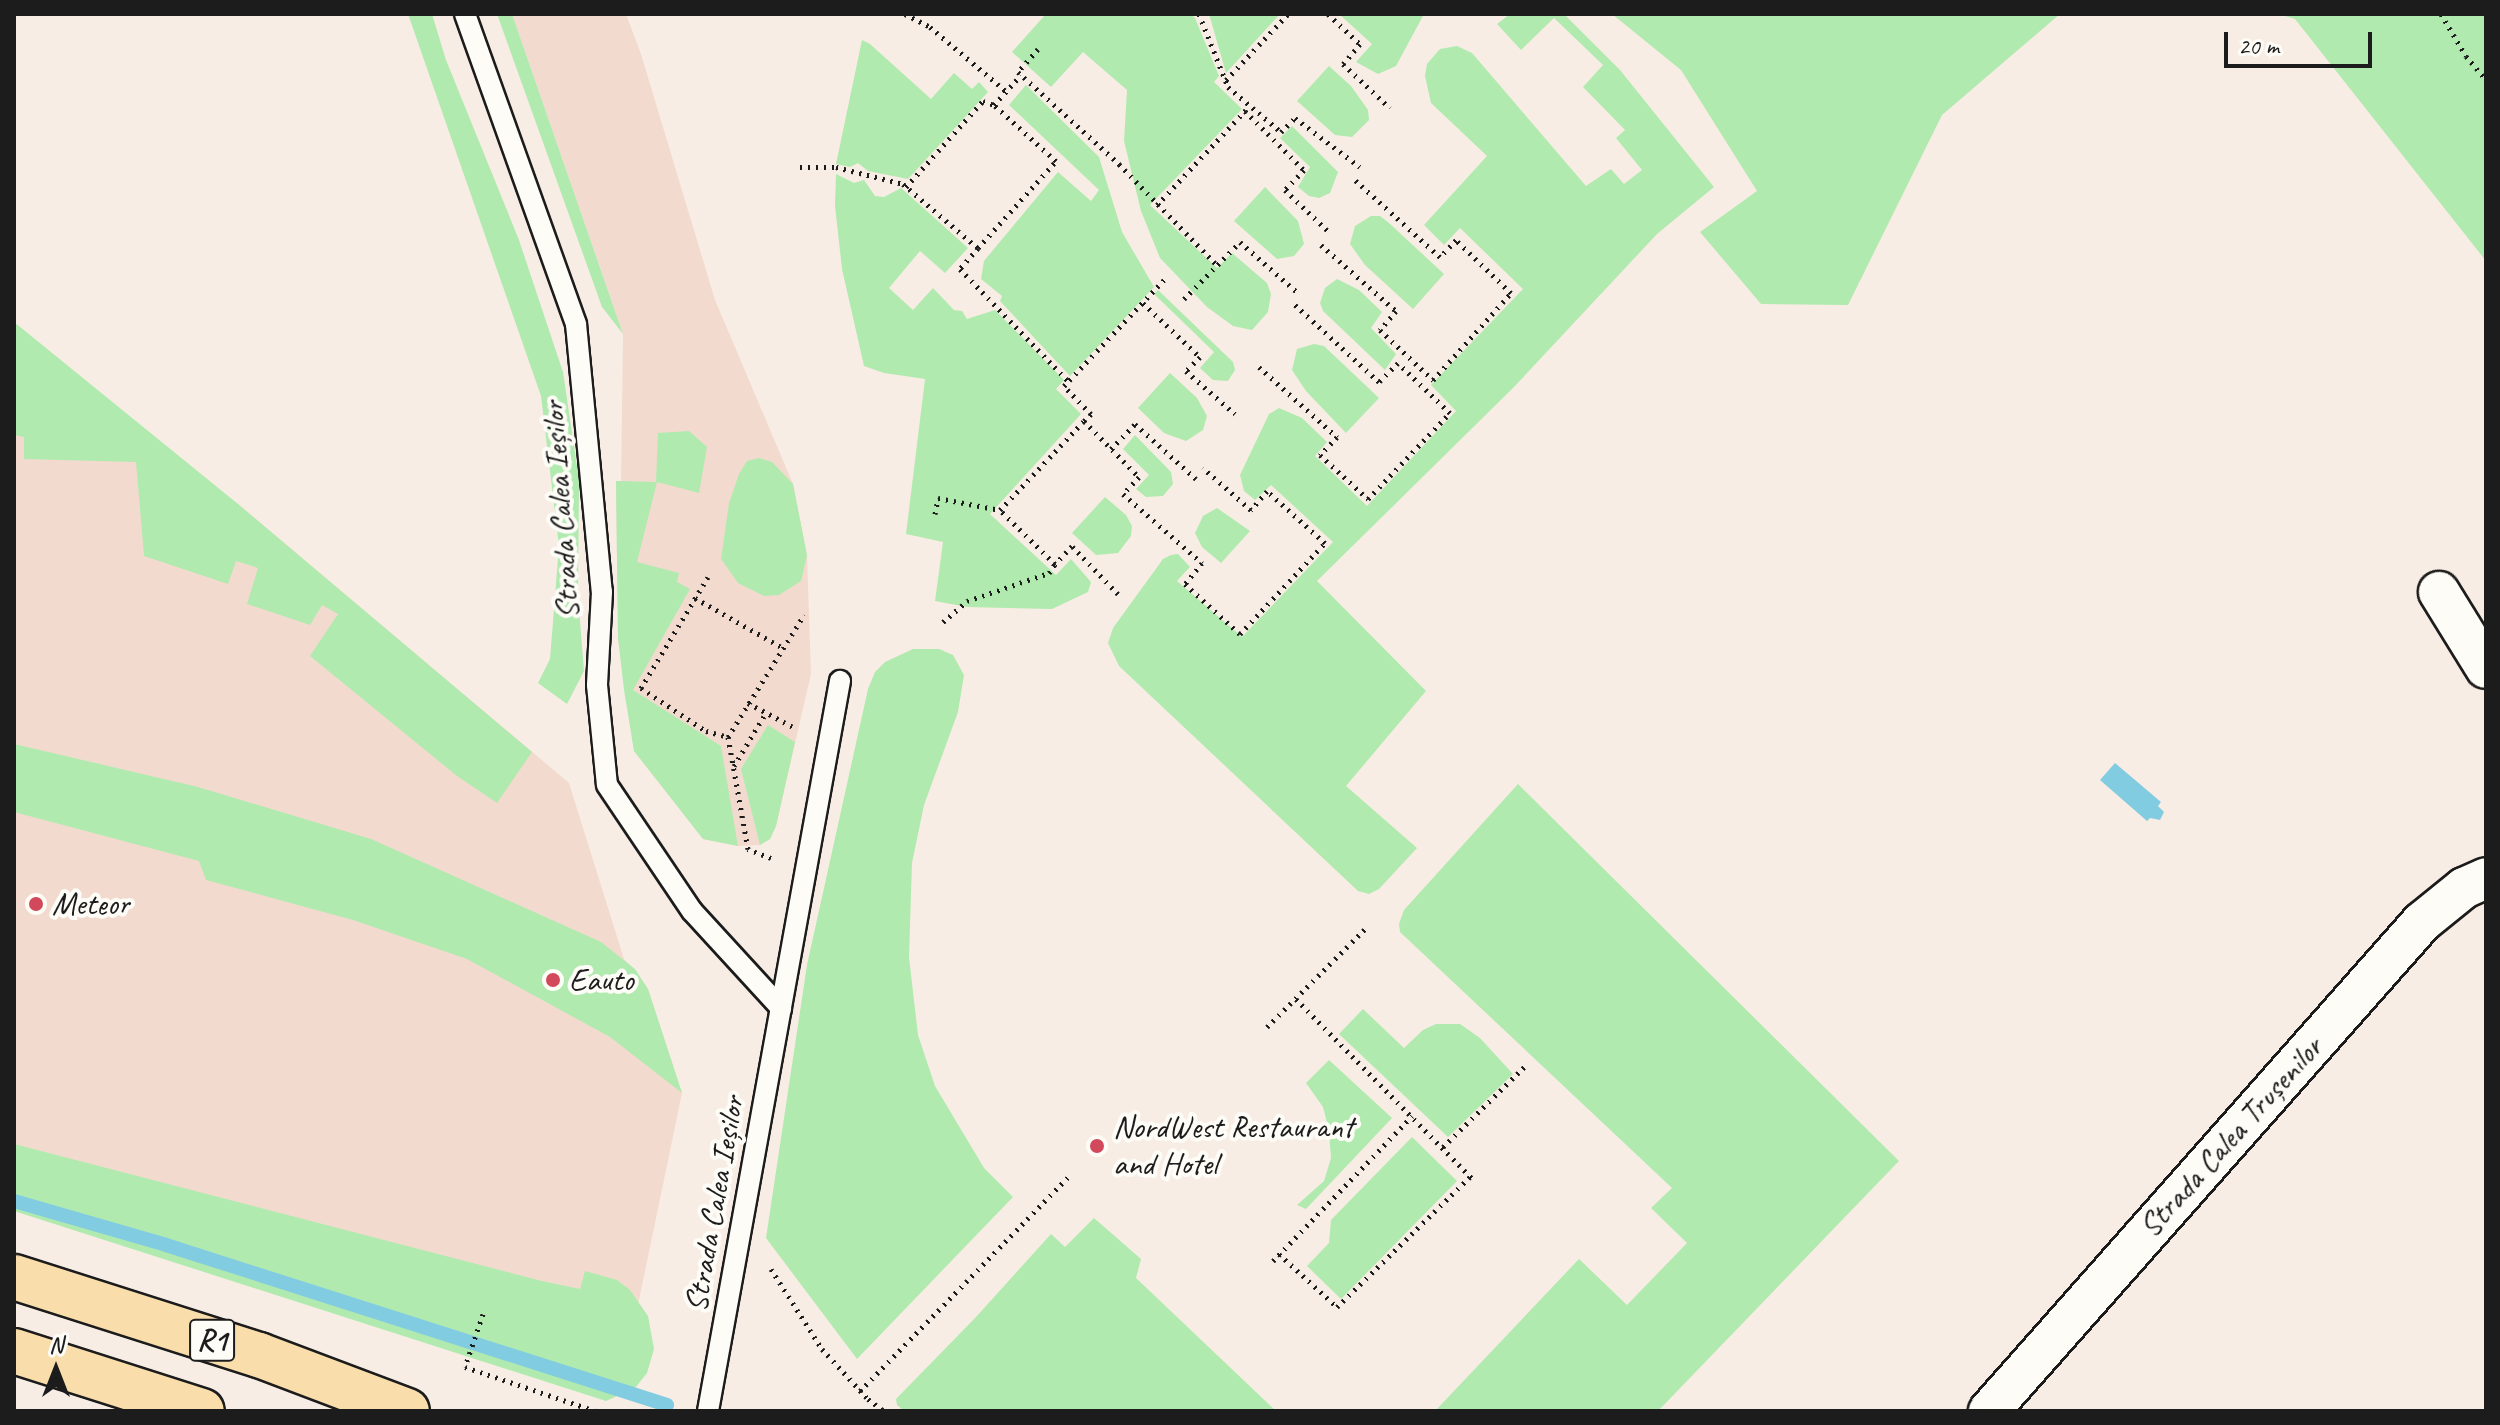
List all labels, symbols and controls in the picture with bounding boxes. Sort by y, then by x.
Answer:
scale bar [2228,16,2376,66]
text: 20 m [2238,31,2279,61]
street label: Strada Calea Ieșilor [534,399,588,621]
place label: Meteor [52,885,129,923]
marker: Meteor [27,895,45,913]
place label: Eauto [569,961,634,999]
marker: Eauto [544,971,562,989]
street label: Strada Calea Trușenilor [2131,1029,2331,1245]
street label: Strada Calea Ieșilor [677,1093,753,1315]
place label: NordWest Restaurant and Hotel [1113,1109,1354,1184]
marker: NordWest Restaurant and Hotel [1088,1137,1106,1155]
road number: R1 [188,1314,236,1366]
north arrow [16,1329,96,1409]
text: N [49,1331,63,1359]

